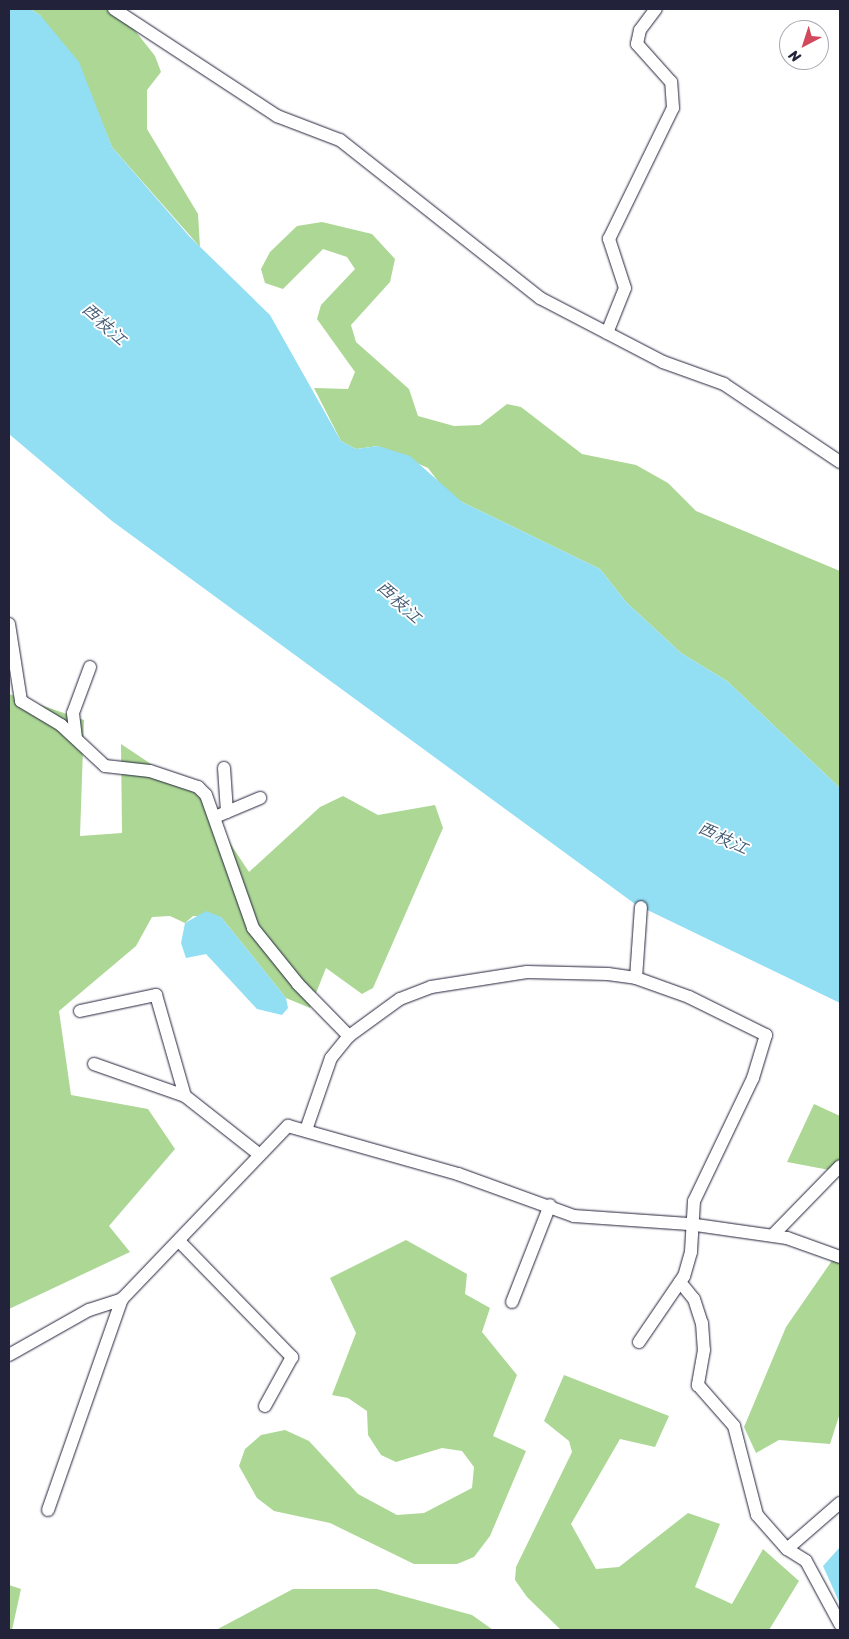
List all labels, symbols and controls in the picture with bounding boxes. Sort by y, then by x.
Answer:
north arrow [779,20,829,70]
text: N [783,43,806,69]
water label: 西枝江 [77,298,131,350]
water label: 西枝江 [372,576,426,628]
water label: 西枝江 [694,816,752,860]

